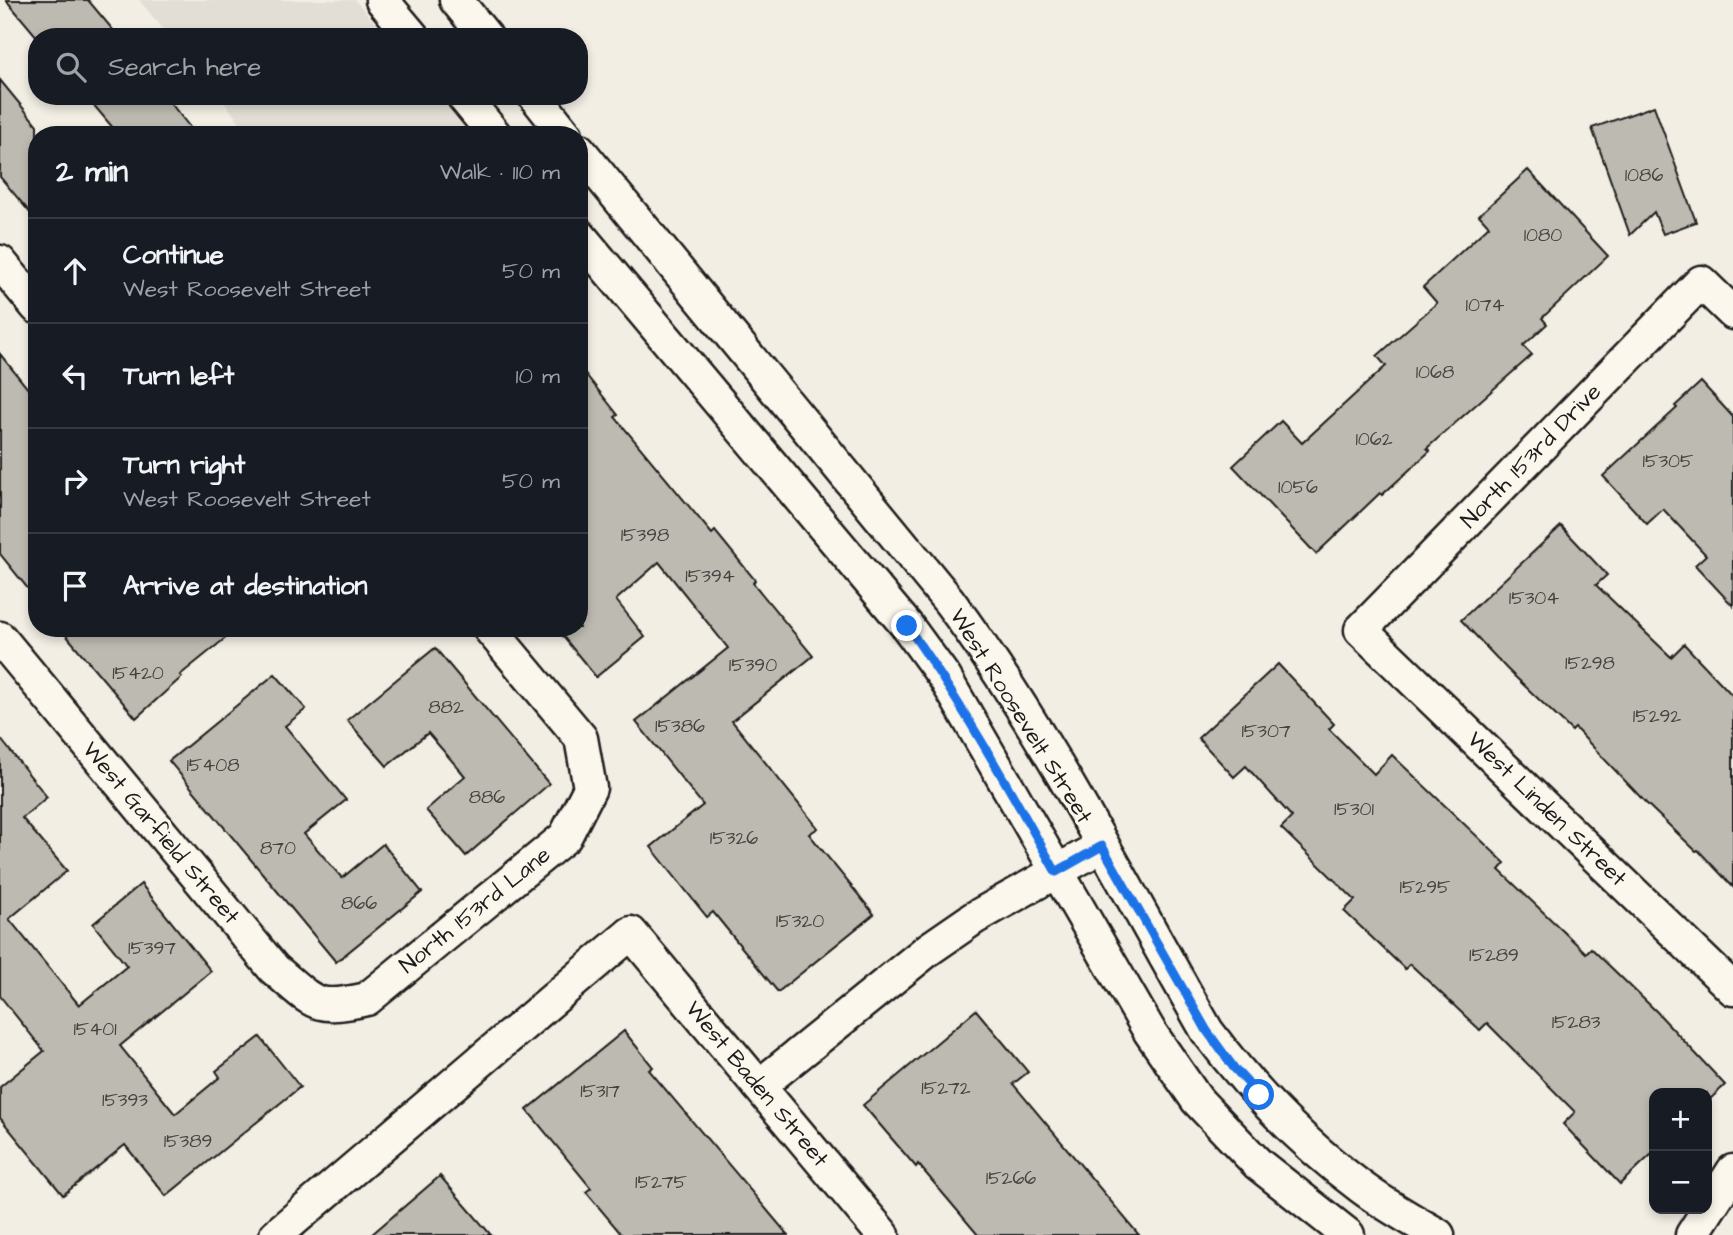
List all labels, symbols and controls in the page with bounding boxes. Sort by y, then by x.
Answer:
search box [28,28,588,105]
icon: search [52,48,90,86]
text: Search here [108,49,261,85]
text: 2 min [56,151,128,193]
text: Walk · 110 m [440,156,560,188]
house number: 1086 [1625,162,1663,189]
house number: 1080 [1524,222,1562,249]
text: Continue [123,237,224,273]
icon: ahead [56,252,94,290]
text: 50 m [502,255,560,287]
text: West Roosevelt Street [123,273,371,305]
house number: 1074 [1465,292,1505,319]
icon: left [56,357,94,395]
text: Turn left [123,358,234,394]
house number: 1068 [1416,359,1454,386]
text: 10 m [515,360,560,392]
street label: North 153rd Drive [1453,377,1609,535]
house number: 1062 [1355,426,1393,453]
text: Turn right [123,447,245,483]
house number: 15305 [1643,448,1694,475]
icon: right [56,462,94,500]
text: 50 m [502,465,560,497]
house number: 1056 [1278,474,1318,501]
text: West Roosevelt Street [123,483,371,515]
house number: 15398 [621,522,669,549]
house number: 15394 [685,563,735,590]
icon: arrive [56,567,94,605]
text: Arrive at destination [123,568,368,604]
house number: 15304 [1509,585,1559,612]
street label: West Roosevelt Street [942,602,1101,830]
route end [891,610,922,641]
house number: 15298 [1565,650,1615,677]
house number: 15390 [729,652,777,679]
house number: 15420 [112,660,164,687]
house number: 882 [428,694,464,721]
house number: 15292 [1633,703,1681,730]
house number: 15386 [655,713,705,740]
house number: 15307 [1241,718,1291,745]
street label: West Linden Street [1460,724,1634,894]
street label: West Garfield Street [75,735,247,932]
house number: 15408 [186,752,240,779]
house number: 886 [469,784,505,811]
house number: 15301 [1334,796,1375,823]
house number: 15326 [710,825,758,852]
house number: 870 [260,835,296,862]
street label: North 153rd Lane [393,839,557,981]
house number: 15295 [1399,874,1451,901]
house number: 866 [341,890,377,917]
house number: 15320 [776,908,824,935]
house number: 15397 [128,935,176,962]
house number: 15289 [1469,942,1519,969]
street label: West Baden Street [678,994,837,1175]
house number: 15283 [1552,1009,1601,1036]
house number: 15401 [73,1016,117,1043]
house number: 15272 [921,1075,971,1102]
house number: 15317 [580,1078,620,1105]
route start [1243,1079,1274,1110]
house number: 15393 [102,1087,148,1114]
map controls [1649,1088,1712,1214]
button: + [1649,1088,1712,1151]
house number: 15389 [164,1128,212,1155]
button: − [1649,1151,1712,1214]
house number: 15266 [986,1165,1036,1192]
house number: 15275 [635,1169,687,1196]

